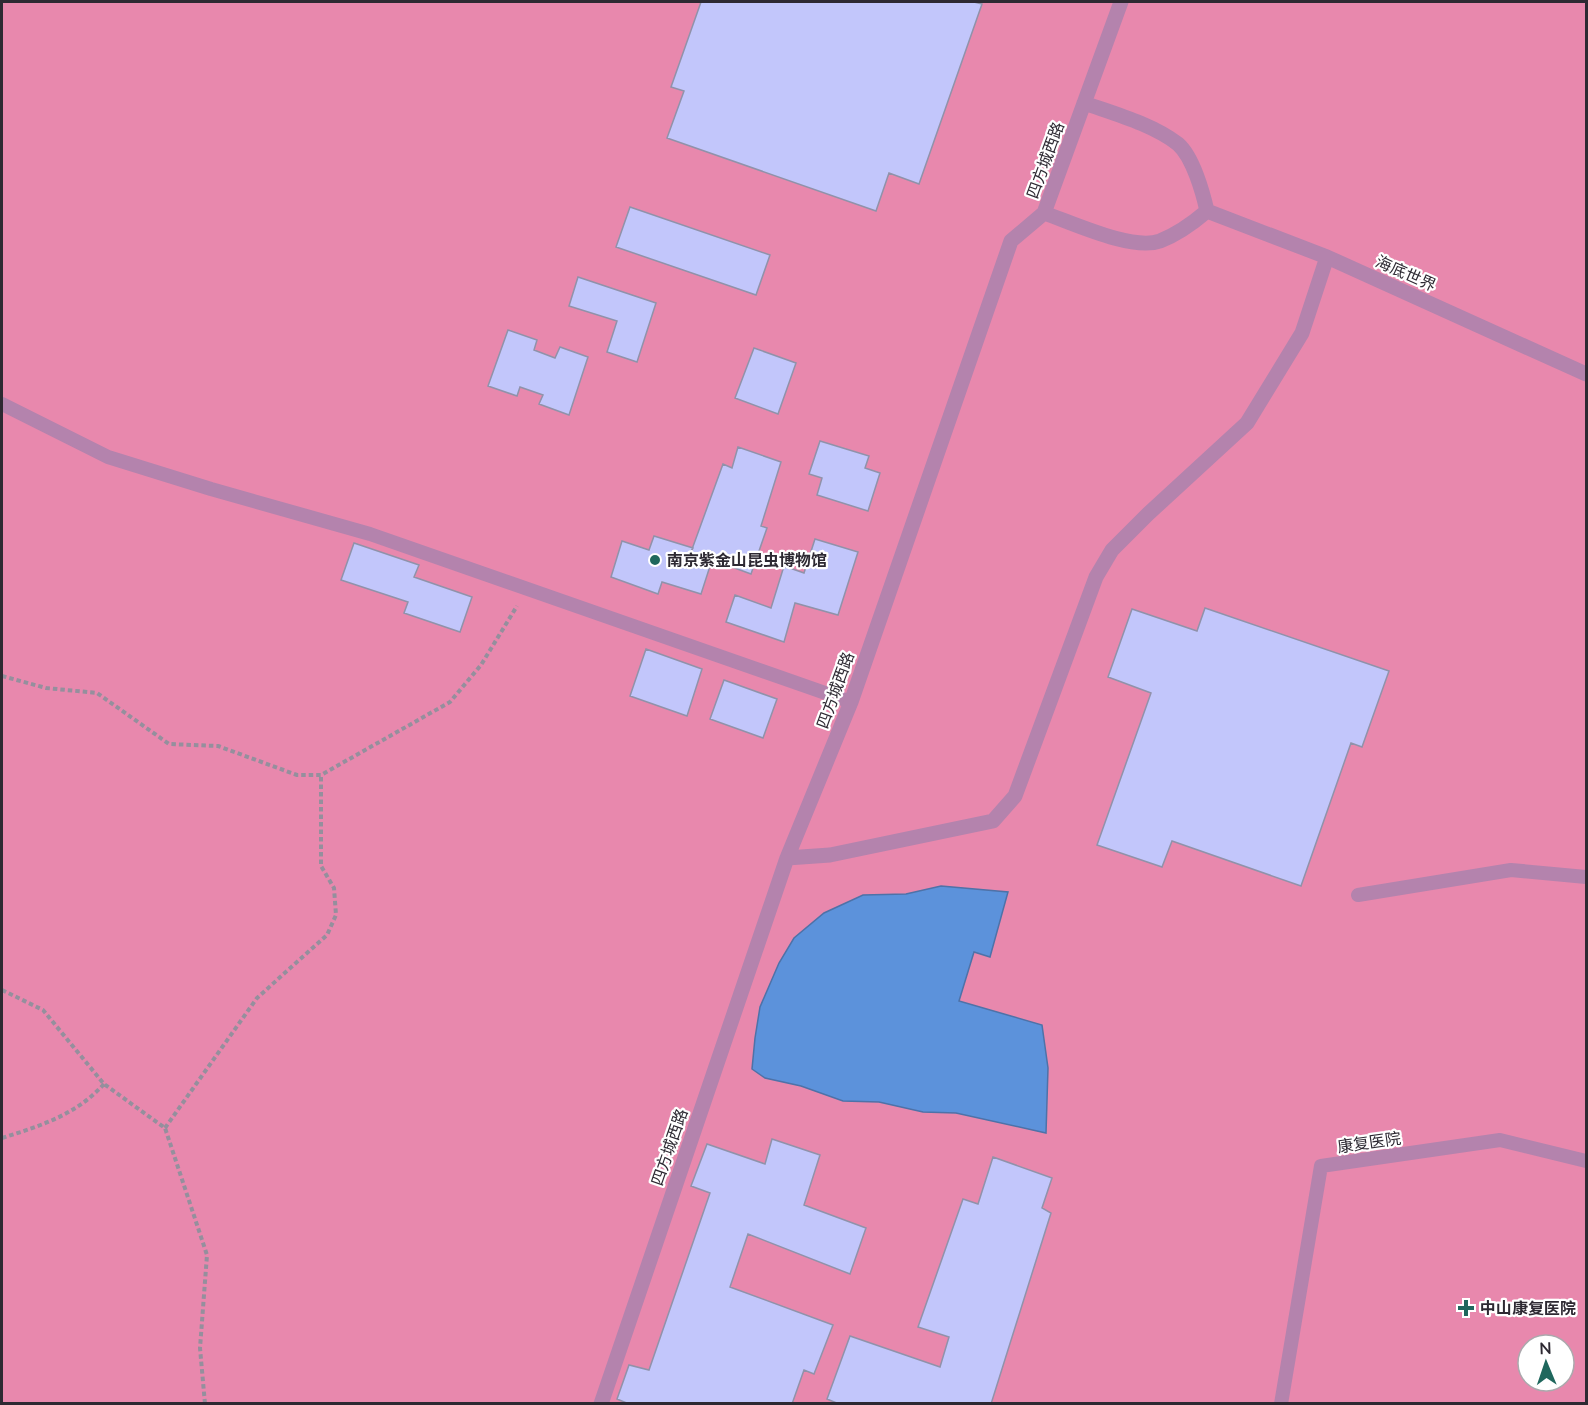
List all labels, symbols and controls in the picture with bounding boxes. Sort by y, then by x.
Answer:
street label: 四方城西路 [1022,119,1067,201]
street label: 海底世界 [1373,251,1439,294]
place label: 南京紫金山昆虫博物馆 [667,550,827,569]
marker: 南京紫金山昆虫博物馆 [648,553,662,567]
street label: 四方城西路 [812,649,857,731]
street label: 四方城西路 [647,1106,691,1188]
street label: 康复医院 [1336,1128,1402,1155]
place label: 中山康复医院 [1480,1298,1576,1317]
marker: 中山康复医院 [1457,1299,1475,1317]
north arrow [1516,1333,1576,1393]
text: N [1539,1338,1552,1357]

